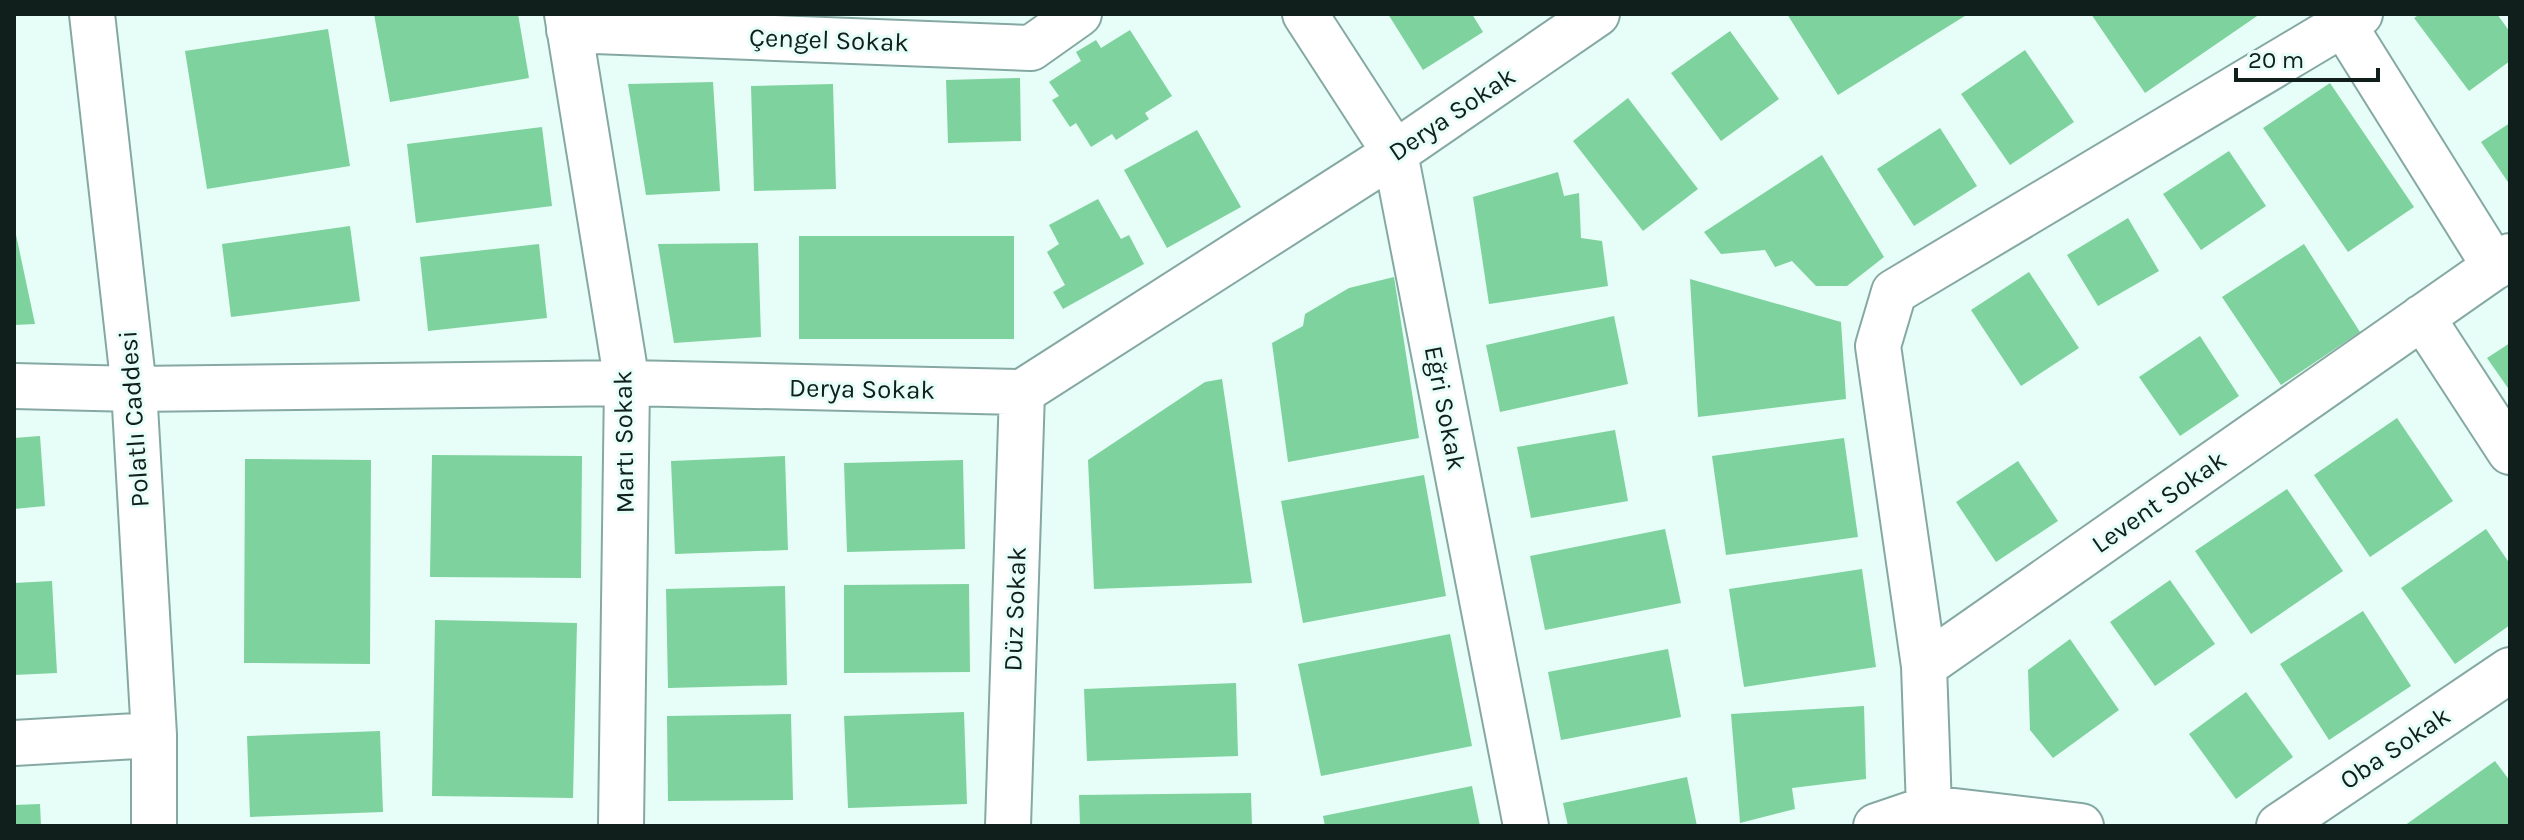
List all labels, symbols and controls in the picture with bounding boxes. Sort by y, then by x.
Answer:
street label: Çengel Sokak [748,22,910,58]
scale bar [2236,32,2378,82]
text: 20 m [2248,46,2304,74]
street label: Derya Sokak [1383,60,1521,168]
street label: Polatlı Caddesi [112,330,156,508]
street label: Eğri Sokak [1418,343,1472,473]
street label: Martı Sokak [607,370,641,514]
street label: Derya Sokak [789,372,935,406]
street label: Levent Sokak [2086,444,2232,560]
street label: Düz Sokak [997,546,1033,672]
street label: Oba Sokak [2334,700,2456,796]

